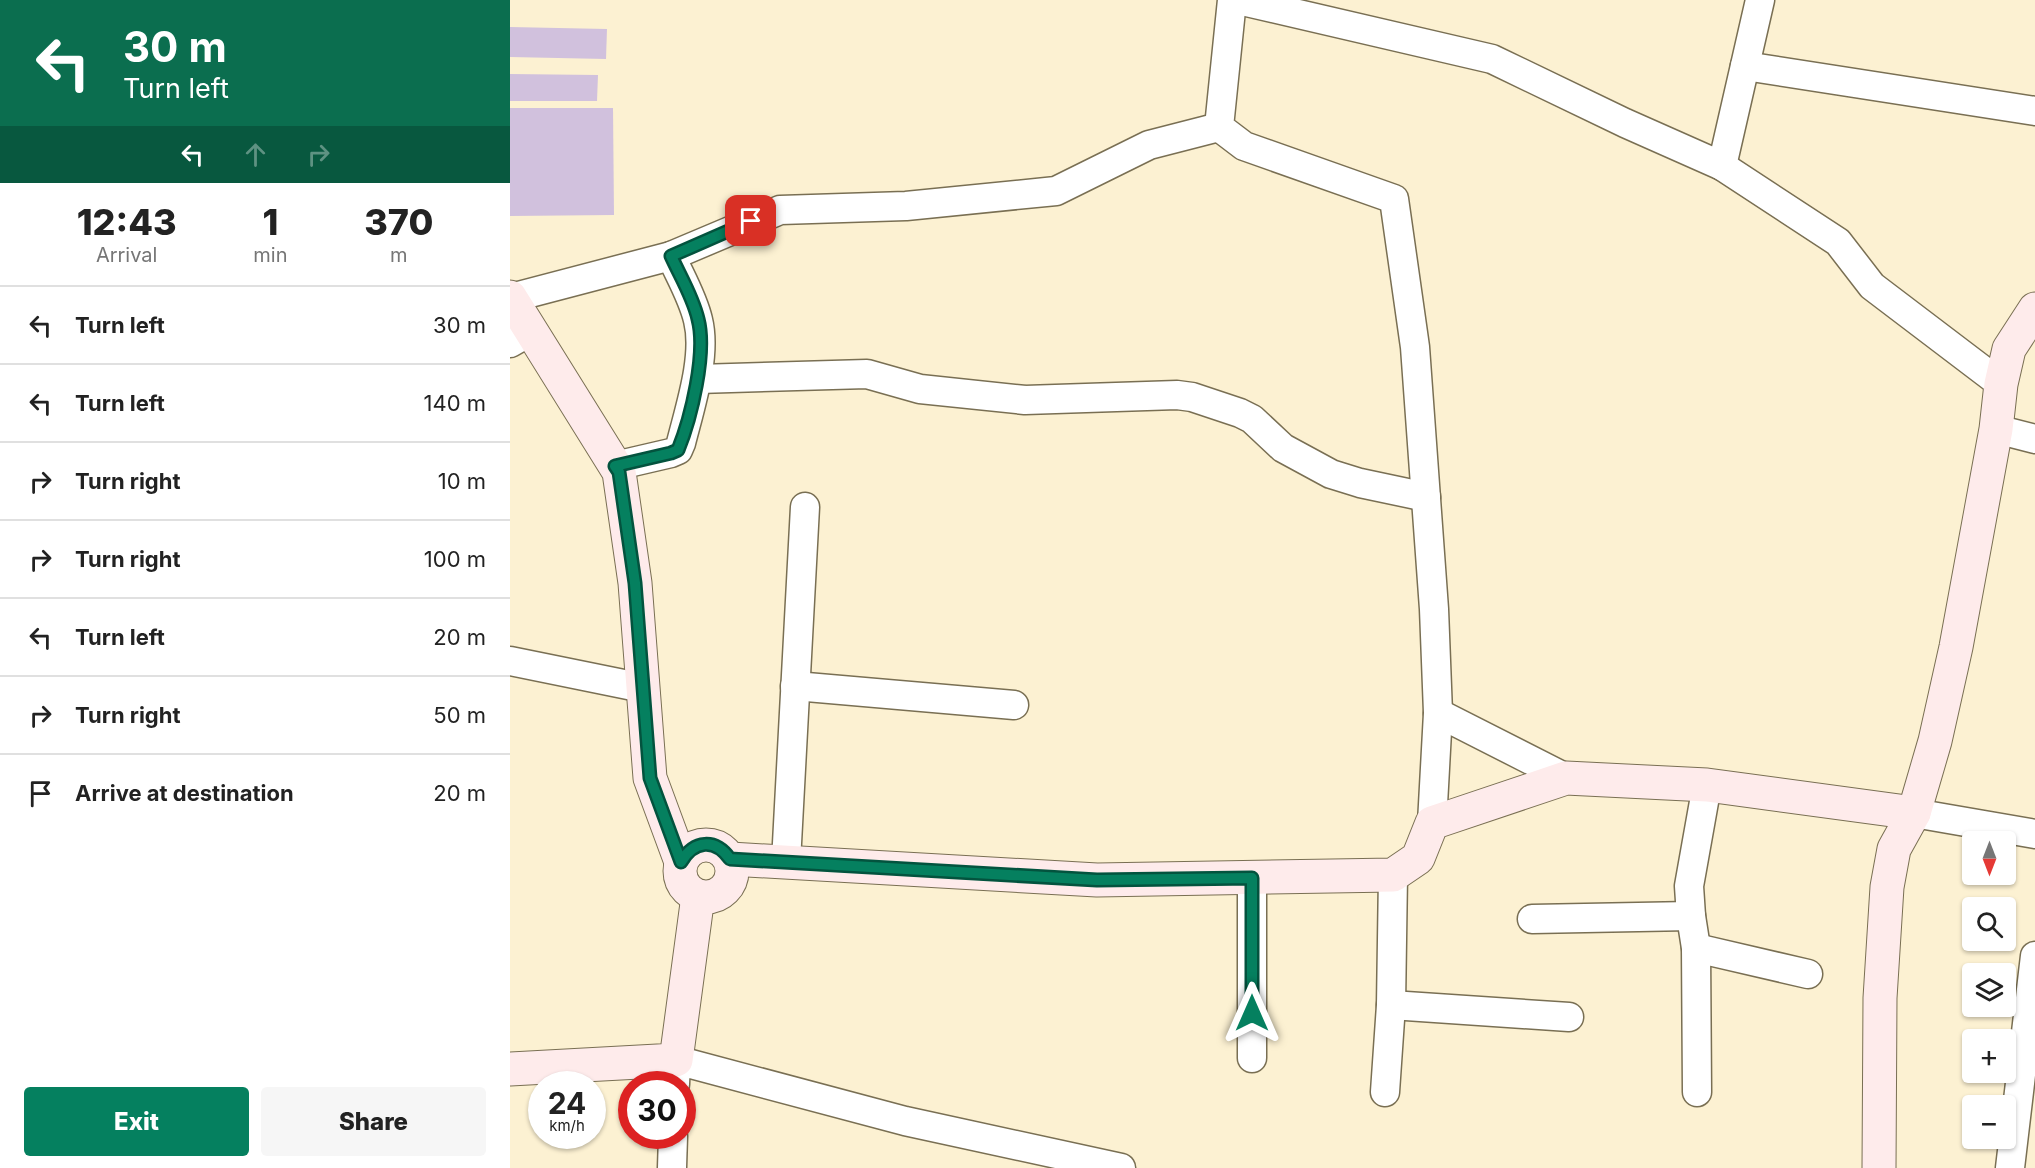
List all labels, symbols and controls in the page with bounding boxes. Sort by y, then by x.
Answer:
text: 30 m [123,21,227,72]
icon: left [24,24,102,102]
text: Turn left [123,72,229,105]
icon: left [176,138,209,171]
icon: ahead [239,138,272,171]
icon: right [302,138,335,171]
pin [725,195,776,246]
text: 12:43 [77,200,177,244]
text: 1 [262,200,278,244]
text: 370 [364,200,433,244]
icon: arrive [734,204,767,237]
text: Arrival [96,243,157,267]
text: min [253,243,288,267]
text: m [390,243,408,267]
icon: left [24,309,57,342]
text: Turn left [75,312,165,338]
text: 30 m [433,312,486,338]
icon: left [24,387,57,420]
text: Turn left [75,390,165,416]
text: 140 m [424,390,486,416]
icon: right [24,465,57,498]
text: Turn right [75,468,181,494]
text: 10 m [438,468,486,494]
icon: right [24,543,57,576]
text: Turn right [75,546,181,572]
text: 100 m [424,546,486,572]
icon: left [24,621,57,654]
text: Turn left [75,624,165,650]
text: 20 m [433,624,486,650]
icon: right [24,699,57,732]
text: Turn right [75,702,181,728]
text: 50 m [433,702,486,728]
icon: arrive [24,777,57,810]
text: Arrive at destination [75,780,294,806]
text: 20 m [433,780,486,806]
north arrow [1962,831,2016,885]
map controls [1962,831,2016,1149]
button: search [1962,897,2016,951]
button: layers [1962,963,2016,1017]
position arrow [1220,981,1284,1045]
button: + [1962,1029,2016,1083]
speed limit sign: 30 [618,1071,696,1149]
text: 24 [548,1085,586,1121]
button: Exit [24,1087,249,1156]
button: Share [261,1087,486,1156]
button: − [1962,1095,2016,1149]
text: km/h [549,1116,585,1135]

